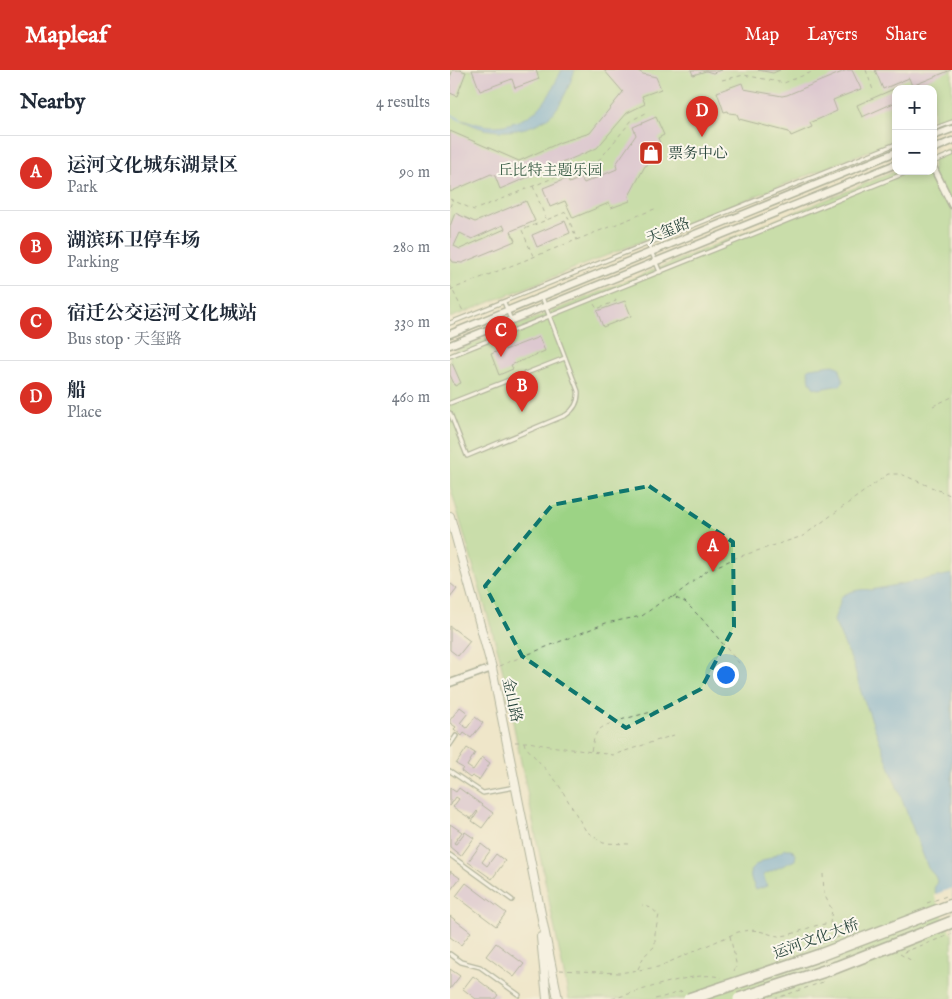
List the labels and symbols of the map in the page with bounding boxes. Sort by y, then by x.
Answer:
pin: D [686,96,718,137]
shop icon: 票务中心 [638,140,664,166]
place label: 票务中心 [668,144,728,163]
park label: 丘比特主题乐园 [497,161,603,180]
street label: 天玺路 [644,214,692,248]
pin: C [485,316,517,357]
pin: B [506,371,538,412]
pin: A [697,531,729,572]
your location [713,662,739,688]
street label: 金山路 [498,676,526,724]
street label: 运河文化大桥 [770,915,862,963]

